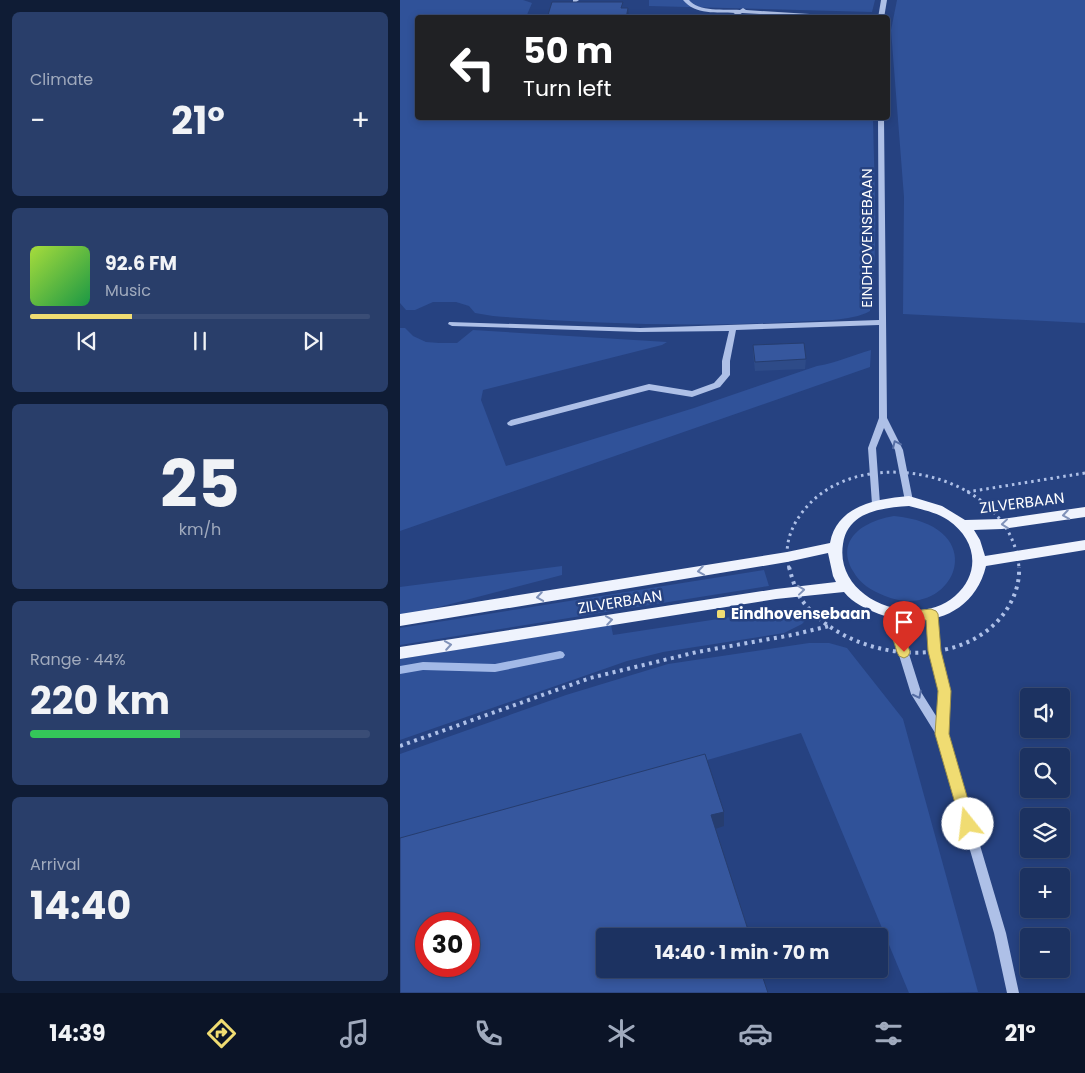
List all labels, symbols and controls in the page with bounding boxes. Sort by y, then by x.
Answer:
text: 50 m [523,26,613,75]
icon: left [440,35,505,100]
text: Climate [30,68,93,91]
text: Turn left [523,73,611,104]
text: 21° [171,94,225,147]
text: − [30,101,45,140]
text: + [351,101,370,140]
street label: EINDHOVENSEBAAN [856,168,877,308]
text: 92.6 FM [105,250,177,277]
text: Music [105,279,151,302]
icon: previous [73,327,101,355]
icon: pause [186,327,214,355]
icon: next [299,327,327,355]
text: 25 [160,439,240,530]
one-way arrow [891,440,902,449]
street label: ZILVERBAAN [978,487,1066,518]
one-way arrow [1062,509,1070,519]
text: km/h [179,518,221,541]
one-way arrow [1001,518,1009,529]
one-way arrow [696,565,704,576]
street label: ZILVERBAAN [576,584,664,619]
one-way arrow [798,585,806,596]
one-way arrow [536,592,545,602]
pin [883,601,925,652]
place label: Eindhovensebaan [731,603,871,624]
marker: Eindhovensebaan [715,608,727,620]
icon: arrive [890,608,918,636]
one-way arrow [605,615,613,626]
one-way arrow [445,640,453,651]
text: Range · 44% [30,648,126,671]
text: 220 km [30,674,170,727]
map controls [1020,688,1070,978]
button: sound [1020,688,1070,738]
one-way arrow [912,690,922,699]
button: search [1020,748,1070,798]
position arrow [941,797,993,849]
button: layers [1020,808,1070,858]
text: Arrival [30,853,80,876]
button: + [1020,868,1070,918]
text: 14:40 [30,879,131,932]
speed limit sign: 30 [415,912,480,977]
button: − [1020,928,1070,978]
text: 14:40 · 1 min · 70 m [655,939,829,966]
icon: directions [204,1016,239,1051]
icon: music [337,1016,372,1051]
icon: phone [471,1016,506,1051]
icon: climate [604,1016,639,1051]
icon: car [738,1016,773,1051]
icon: filters [871,1016,906,1051]
text: 14:39 [49,1018,105,1049]
text: 21° [1005,1018,1036,1049]

